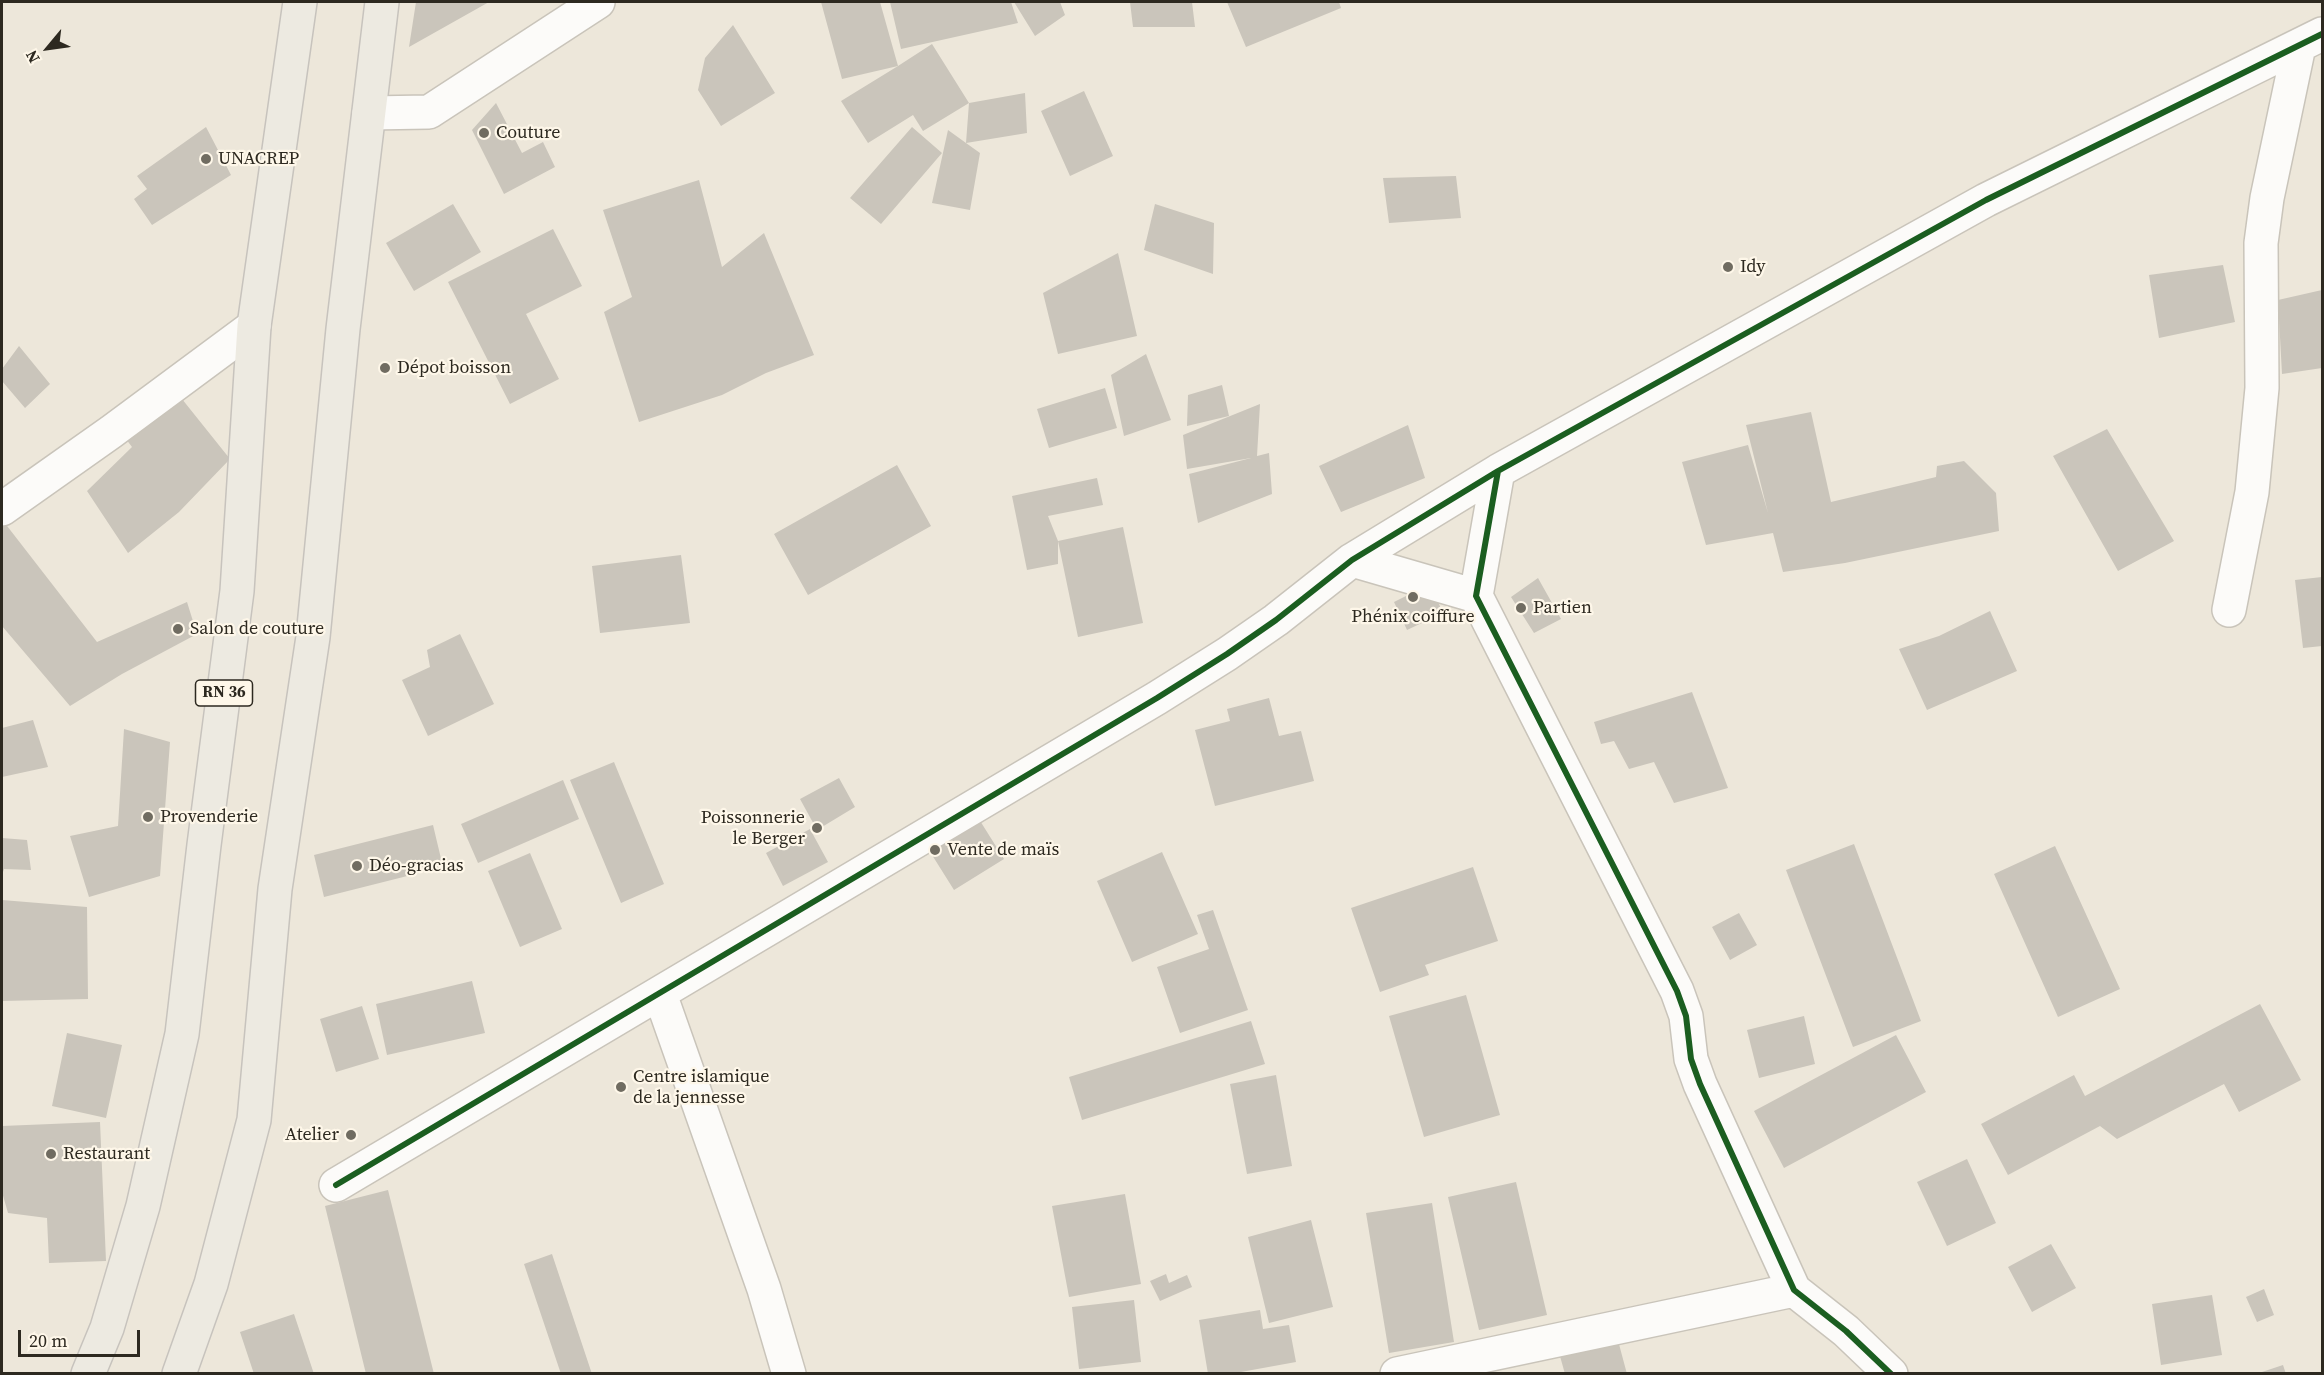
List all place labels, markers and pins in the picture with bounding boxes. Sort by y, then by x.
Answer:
place label: Couture [496,122,561,144]
marker: Couture [477,126,491,140]
place label: UNACREP [218,148,299,170]
marker: UNACREP [199,152,213,166]
place label: Idy [1740,256,1766,278]
marker: Idy [1721,260,1735,274]
place label: Dépot boisson [397,357,511,379]
marker: Dépot boisson [378,361,392,375]
marker: Phénix coiffure [1406,590,1420,604]
place label: Partien [1533,597,1592,619]
marker: Partien [1514,601,1528,615]
place label: Phénix coiffure [1351,606,1475,628]
place label: Salon de couture [190,618,324,640]
marker: Salon de couture [171,622,185,636]
place label: Provenderie [160,806,258,828]
place label: Poissonnerie le Berger [701,807,805,850]
marker: Provenderie [141,810,155,824]
marker: Poissonnerie le Berger [810,821,824,835]
place label: Vente de maïs [947,839,1059,861]
marker: Vente de maïs [928,843,942,857]
place label: Déo-gracias [369,855,464,877]
marker: Déo-gracias [350,859,364,873]
place label: Centre islamique de la jennesse [633,1066,769,1108]
marker: Centre islamique de la jennesse [614,1080,628,1094]
place label: Atelier [285,1124,339,1146]
marker: Atelier [344,1128,358,1142]
place label: Restaurant [63,1143,150,1165]
marker: Restaurant [44,1147,58,1161]

